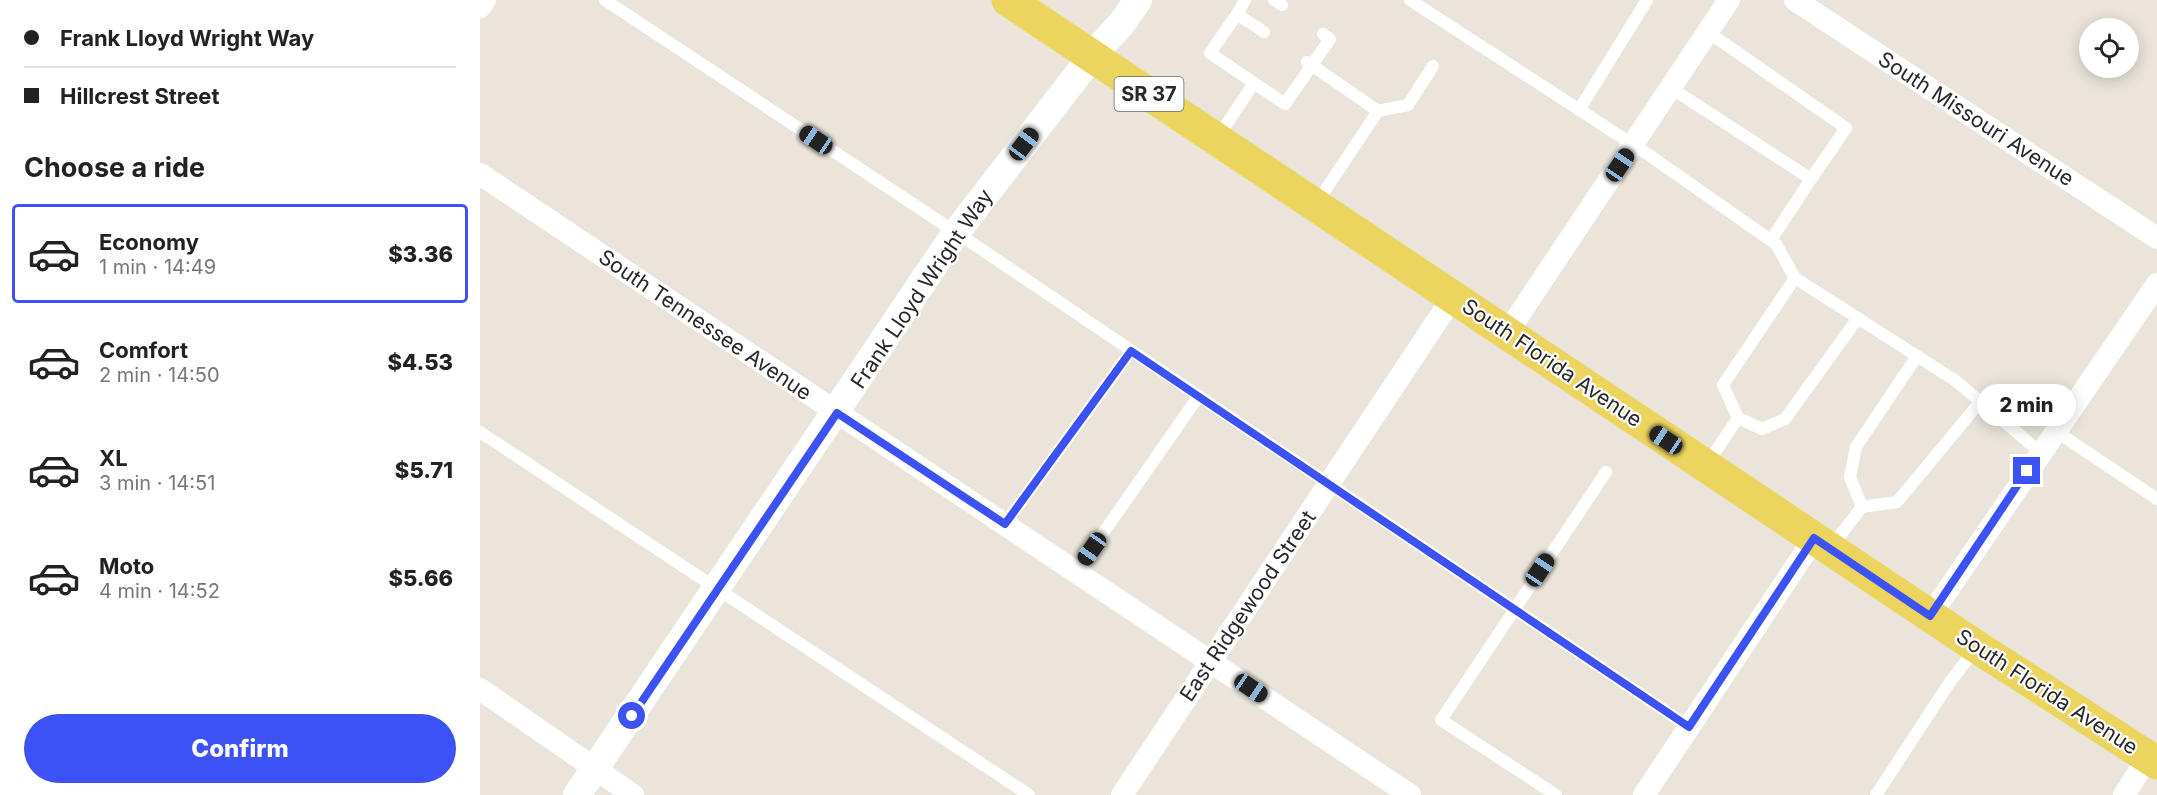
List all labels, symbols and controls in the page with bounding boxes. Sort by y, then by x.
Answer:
map controls [2079,18,2139,78]
button: locate [2079,18,2139,78]
text: Frank Lloyd Wright Way [60,25,314,51]
street label: South Missouri Avenue [1874,46,2079,191]
road number: SR 37 [1114,77,1184,111]
text: Hillcrest Street [60,83,220,109]
car [796,122,836,158]
car [1006,124,1042,164]
car [1602,145,1638,185]
text: Choose a ride [24,151,205,184]
street label: Frank Lloyd Wright Way [846,184,998,393]
icon: car [27,227,81,281]
text: Economy [99,229,199,255]
text: $3.36 [388,241,453,267]
street label: South Tennessee Avenue [594,244,816,405]
text: 1 min · 14:49 [99,255,216,279]
street label: South Florida Avenue [1458,293,1647,432]
icon: car [27,335,81,389]
text: Comfort [99,337,188,363]
text: $4.53 [388,349,453,375]
text: 2 min · 14:50 [99,363,220,387]
callout: 2 min [1978,384,2076,426]
text: 2 min [1999,393,2054,417]
car [1646,422,1686,458]
icon: car [27,443,81,497]
text: XL [99,445,128,471]
text: $5.71 [395,457,453,483]
route end [2013,457,2040,484]
text: 3 min · 14:51 [99,471,215,495]
street label: East Ridgewood Street [1174,506,1321,706]
car [1074,529,1110,569]
car [1522,550,1558,590]
icon: car [27,551,81,605]
text: Moto [99,553,154,579]
text: $5.66 [388,565,453,591]
text: 4 min · 14:52 [99,579,220,603]
street label: South Florida Avenue [1952,624,2143,760]
car [1231,670,1271,706]
route start [618,702,645,729]
button: Confirm [24,714,456,783]

